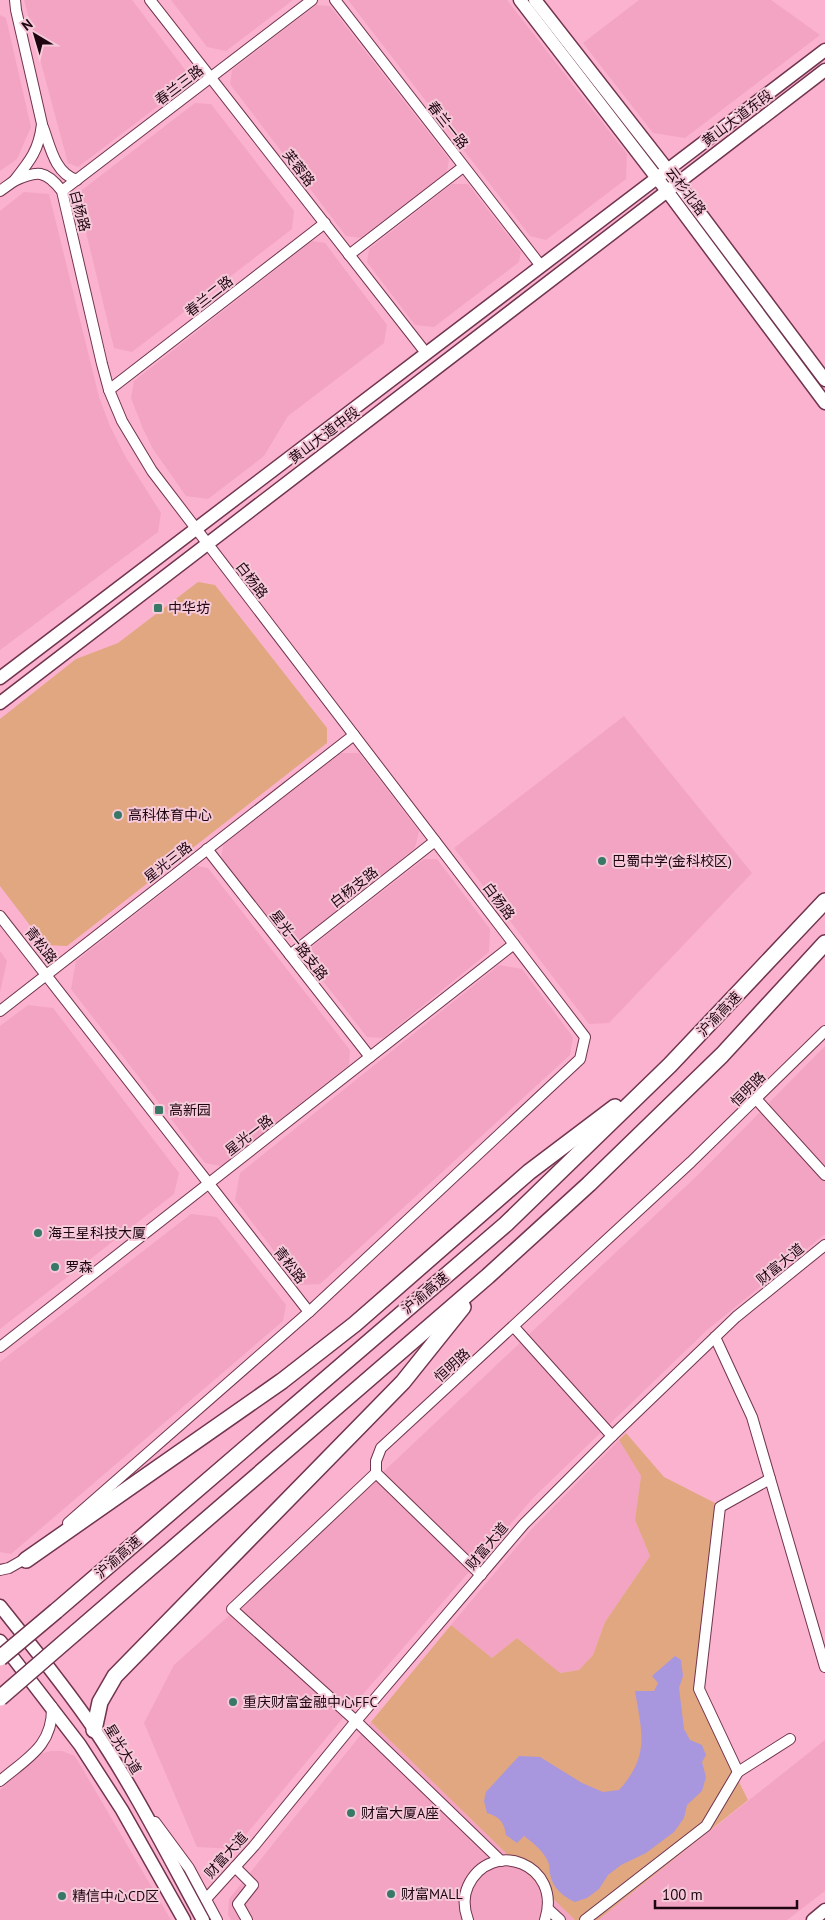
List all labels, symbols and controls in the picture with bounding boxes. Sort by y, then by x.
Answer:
north arrow [10,10,60,60]
text: N [18,15,36,35]
street label: 春兰三路 [151,61,207,109]
street label: 黄山大道东段 [698,86,776,150]
street label: 春兰一路 [424,97,472,153]
street label: 芙蓉路 [279,146,319,190]
street label: 云杉北路 [662,163,710,219]
street label: 白杨路 [66,188,94,234]
street label: 春兰二路 [181,272,237,320]
street label: 黄山大道中段 [285,403,363,467]
street label: 白杨路 [232,558,272,602]
place label: 中华坊 [168,599,210,617]
marker: 中华坊 [152,602,164,614]
place label: 高科体育中心 [128,806,212,824]
marker: 高科体育中心 [112,809,124,821]
street label: 星光三路 [140,838,196,886]
place label: 巴蜀中学(金科校区) [612,852,732,870]
marker: 巴蜀中学(金科校区) [596,855,608,867]
street label: 白杨支路 [326,863,382,911]
street label: 白杨路 [479,879,519,923]
street label: 星光一路支路 [266,906,332,984]
street label: 青松路 [21,923,61,967]
street label: 沪渝高速 [693,988,745,1040]
street label: 恒明路 [727,1068,769,1110]
place label: 高新园 [169,1101,211,1119]
marker: 高新园 [153,1104,165,1116]
street label: 星光一路 [221,1111,277,1159]
place label: 海王星科技大厦 [48,1224,146,1242]
marker: 海王星科技大厦 [32,1227,44,1239]
street label: 财富大道 [753,1239,807,1289]
street label: 青松路 [270,1243,310,1287]
place label: 罗森 [65,1258,93,1276]
marker: 罗森 [49,1261,61,1273]
street label: 沪渝高速 [398,1268,452,1318]
street label: 恒明路 [430,1344,474,1386]
street label: 财富大道 [462,1519,512,1573]
street label: 沪渝高速 [91,1532,145,1582]
place label: 重庆财富金融中心FFC [243,1693,377,1711]
marker: 重庆财富金融中心FFC [227,1696,239,1708]
street label: 星光大道 [101,1720,145,1778]
place label: 财富大厦A座 [361,1804,439,1822]
marker: 财富大厦A座 [345,1807,357,1819]
street label: 财富大道 [201,1828,251,1882]
scale bar [655,1878,798,1910]
place label: 财富MALL [401,1885,463,1903]
text: 100 m [662,1885,703,1904]
place label: 精信中心CD区 [72,1887,159,1905]
marker: 财富MALL [385,1888,397,1900]
marker: 精信中心CD区 [56,1890,68,1902]

